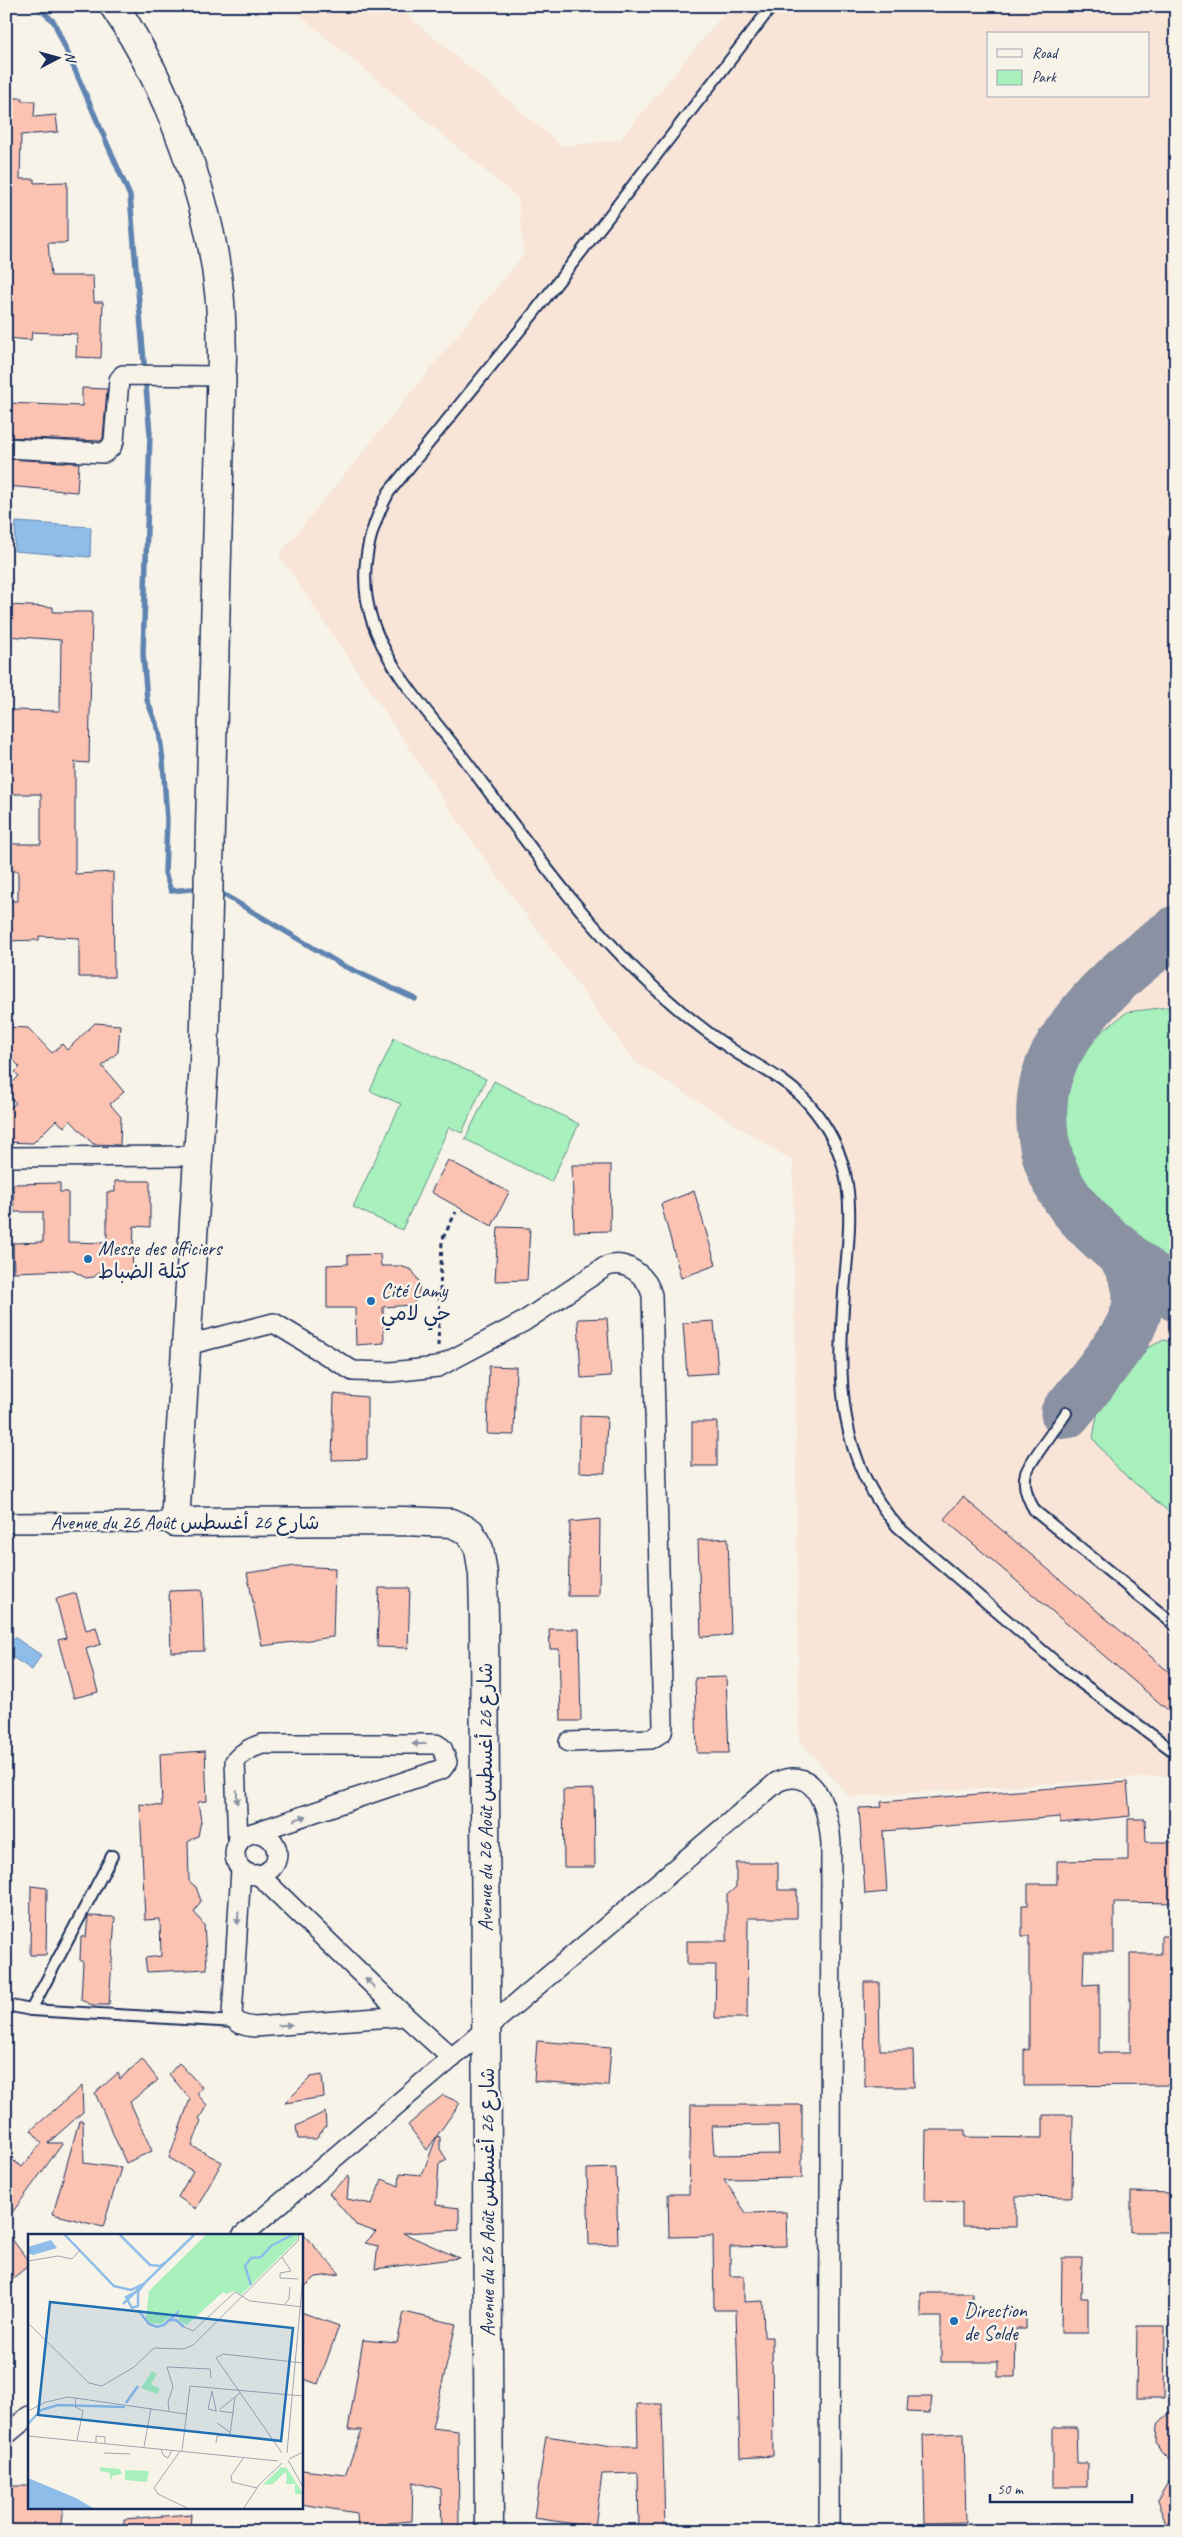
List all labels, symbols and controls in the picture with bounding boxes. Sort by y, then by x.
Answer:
north arrow [32,32,82,82]
legend [987,32,1150,98]
text: Road [1032,44,1059,63]
text: N [62,51,80,64]
text: Park [1032,68,1057,87]
place label: Messe des officiers كتلة الضباط [98,1236,223,1284]
marker: Messe des officiers كتلة الضباط [82,1253,94,1265]
place label: Cité Lamy حي لامي [381,1278,451,1331]
marker: Cité Lamy حي لامي [365,1295,377,1307]
street label: Avenue du 26 Août شارع 26 أغسطس [51,1510,319,1536]
street label: Avenue du 26 Août شارع 26 أغسطس [473,1663,499,1931]
one-way arrow [411,1740,427,1748]
one-way arrow [233,1790,241,1806]
one-way arrow [292,1813,307,1821]
one-way arrow [234,1910,242,1926]
one-way arrow [364,1977,376,1989]
one-way arrow [277,2020,293,2028]
street label: Avenue du 26 Août شارع 26 أغسطس [475,2068,501,2336]
inset map [28,2234,302,2510]
place label: Direction de Solde [964,2298,1028,2346]
marker: Direction de Solde [948,2315,960,2327]
scale bar [990,2472,1132,2504]
text: 50 m [997,2480,1024,2499]

